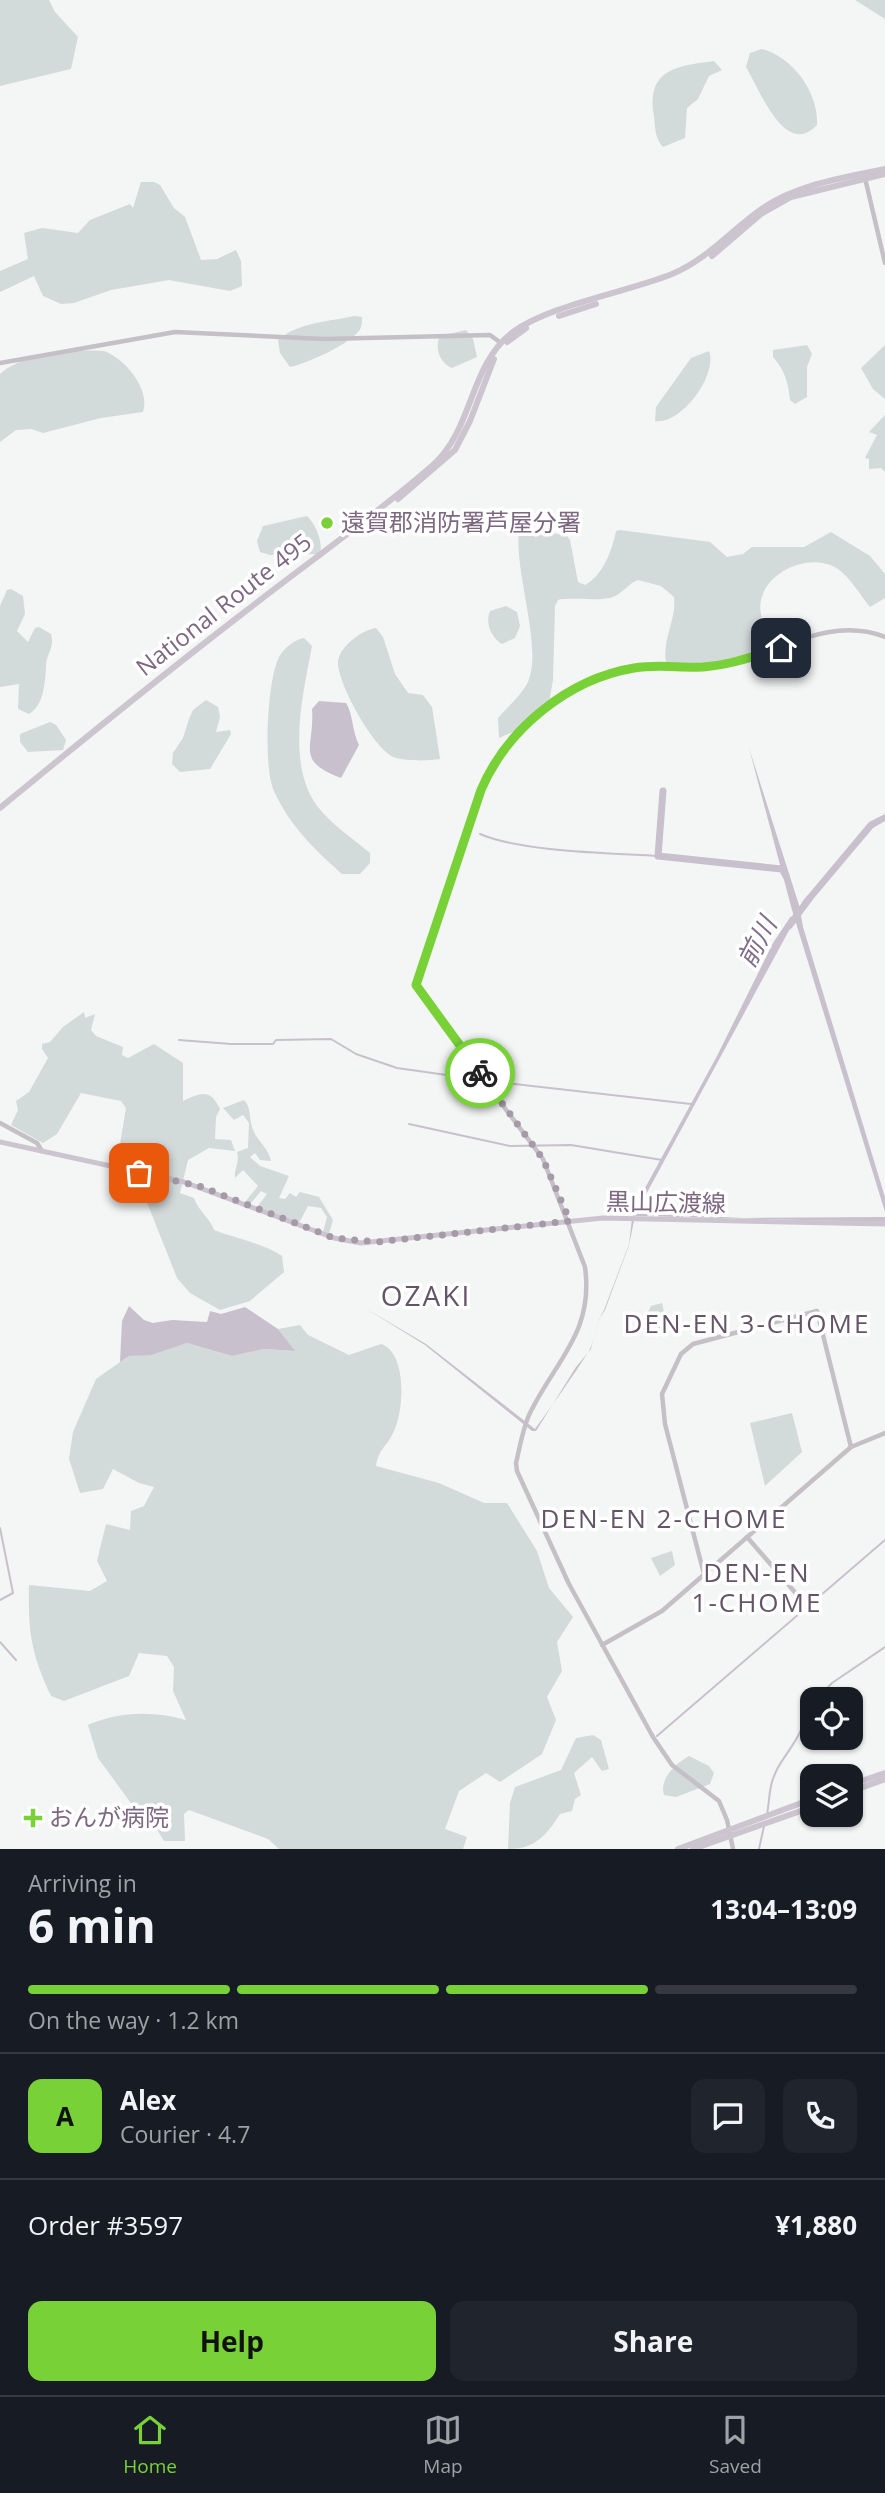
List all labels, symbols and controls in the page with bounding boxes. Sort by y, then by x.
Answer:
place label: 遠賀郡消防署芦屋分署 [341,505,581,538]
marker: 遠賀郡消防署芦屋分署 [319,515,335,531]
street label: National Route 495 [129,525,318,683]
pin [751,618,811,678]
icon: home [762,629,800,667]
water label: 前川 [728,907,786,973]
courier [445,1038,515,1108]
icon: bike [461,1054,499,1092]
pin [109,1143,169,1203]
icon: bag [120,1154,158,1192]
street label: 黒山広渡線 [606,1184,726,1219]
district label: OZAKI [381,1276,471,1314]
district label: DEN-EN 3-CHOME [624,1305,870,1341]
district label: DEN-EN 2-CHOME [541,1500,787,1536]
district label: DEN-EN 1-CHOME [692,1554,822,1620]
map controls [800,1687,863,1827]
button: locate [800,1687,863,1750]
button: layers [800,1764,863,1827]
place label: おんが病院 [49,1800,169,1833]
marker: おんが病院 [23,1808,43,1828]
text: Arriving in [28,1867,137,1899]
text: 13:04–13:09 [710,1891,857,1927]
text: 6 min [28,1894,156,1956]
text: On the way · 1.2 km [28,2004,239,2036]
button: chat [691,2079,765,2153]
button: phone [783,2079,857,2153]
text: Alex [120,2082,176,2118]
text: A [56,2098,74,2134]
text: Courier · 4.7 [120,2118,250,2150]
text: Order #3597 [28,2207,183,2243]
text: ¥1,880 [775,2207,857,2243]
button: Help [28,2301,436,2381]
button: Share [450,2301,857,2381]
tab: Home [123,2411,177,2479]
tab: Map [423,2411,463,2479]
tab: Saved [709,2411,762,2479]

